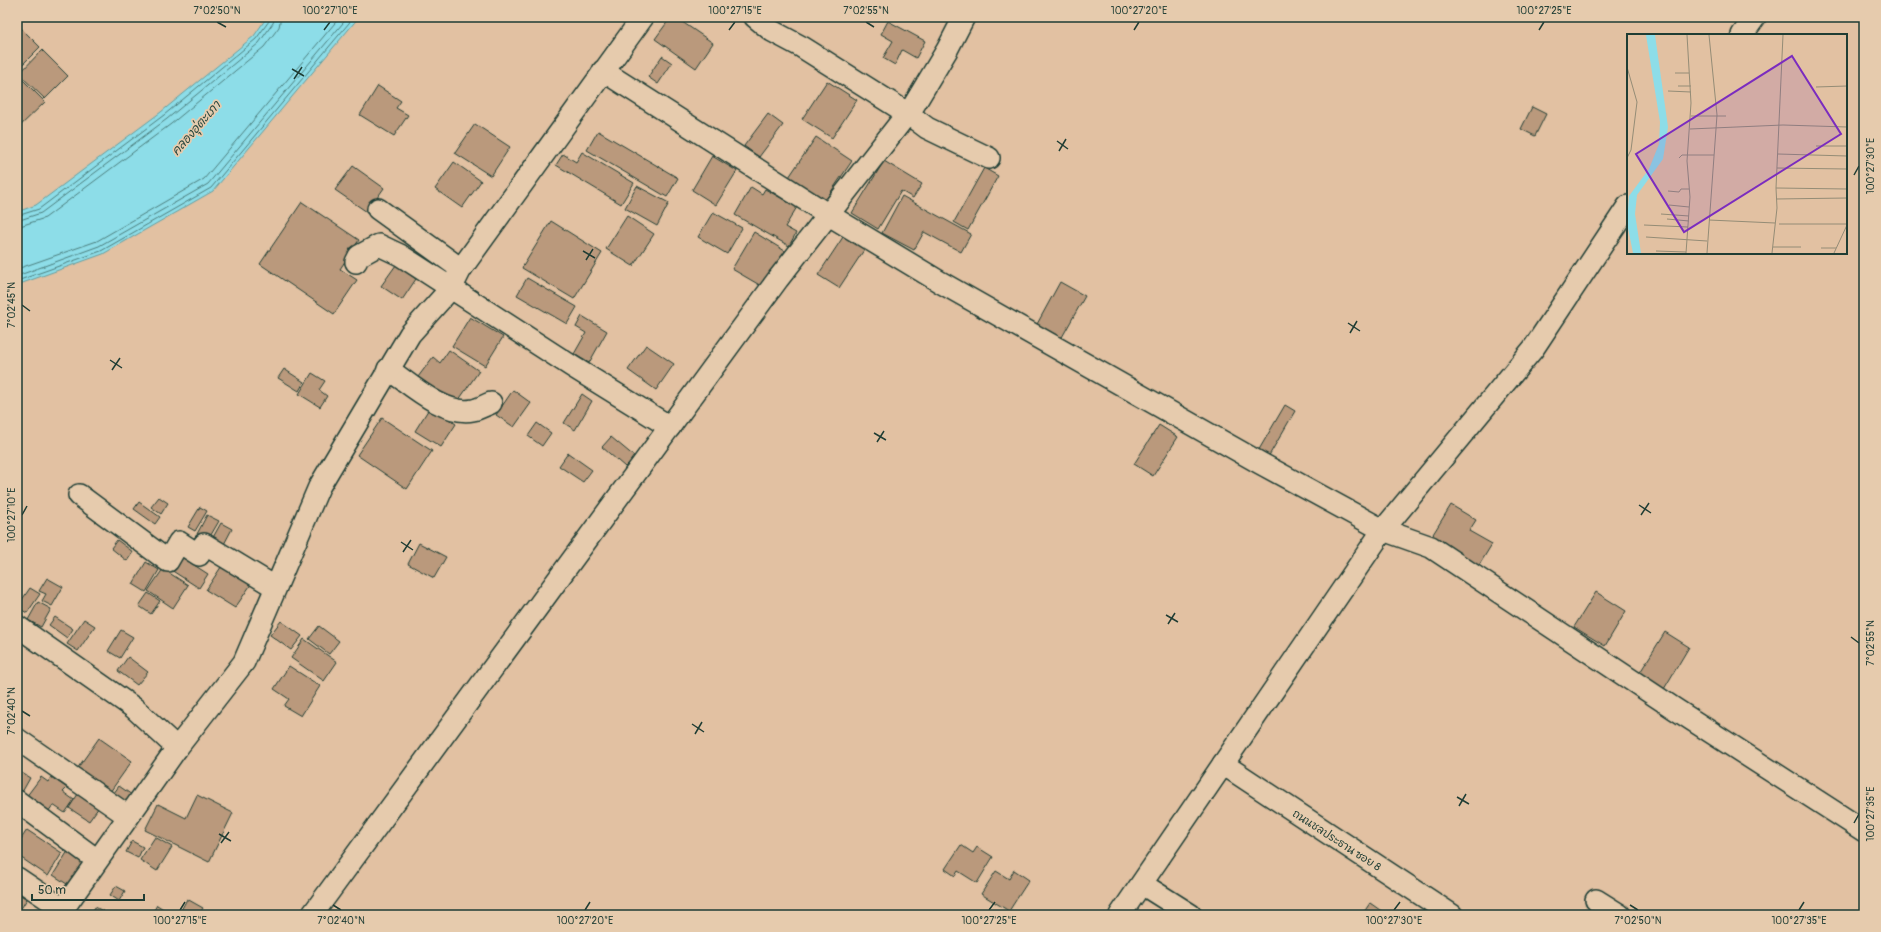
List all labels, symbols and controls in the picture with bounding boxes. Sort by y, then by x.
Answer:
text: 7°02'50"N [193,5,241,17]
text: 100°27'10"E [303,5,357,17]
text: 100°27'15"E [708,5,762,17]
text: 7°02'55"N [843,5,889,17]
text: 100°27'20"E [1111,5,1167,17]
text: 100°27'25"E [1516,5,1572,17]
inset map [1627,34,1847,254]
water label: คลองอุ่ตะเภา [168,97,225,159]
text: 100°27'30"E [1865,138,1877,194]
text: 7°02'45"N [6,282,18,328]
text: 100°27'10"E [6,488,18,542]
text: 7°02'55"N [1865,620,1877,666]
text: 7°02'40"N [6,687,18,735]
text: 100°27'35"E [1865,786,1877,842]
street label: ถนนชลประธาน ซอย 8 [1290,806,1384,874]
scale bar [32,876,144,902]
text: 50 m [38,883,66,898]
text: 100°27'15"E [153,915,207,927]
text: 7°02'40"N [317,915,365,927]
text: 100°27'20"E [557,915,613,927]
text: 100°27'25"E [961,915,1017,927]
text: 100°27'30"E [1366,915,1422,927]
text: 7°02'50"N [1614,915,1662,927]
text: 100°27'35"E [1771,915,1827,927]

